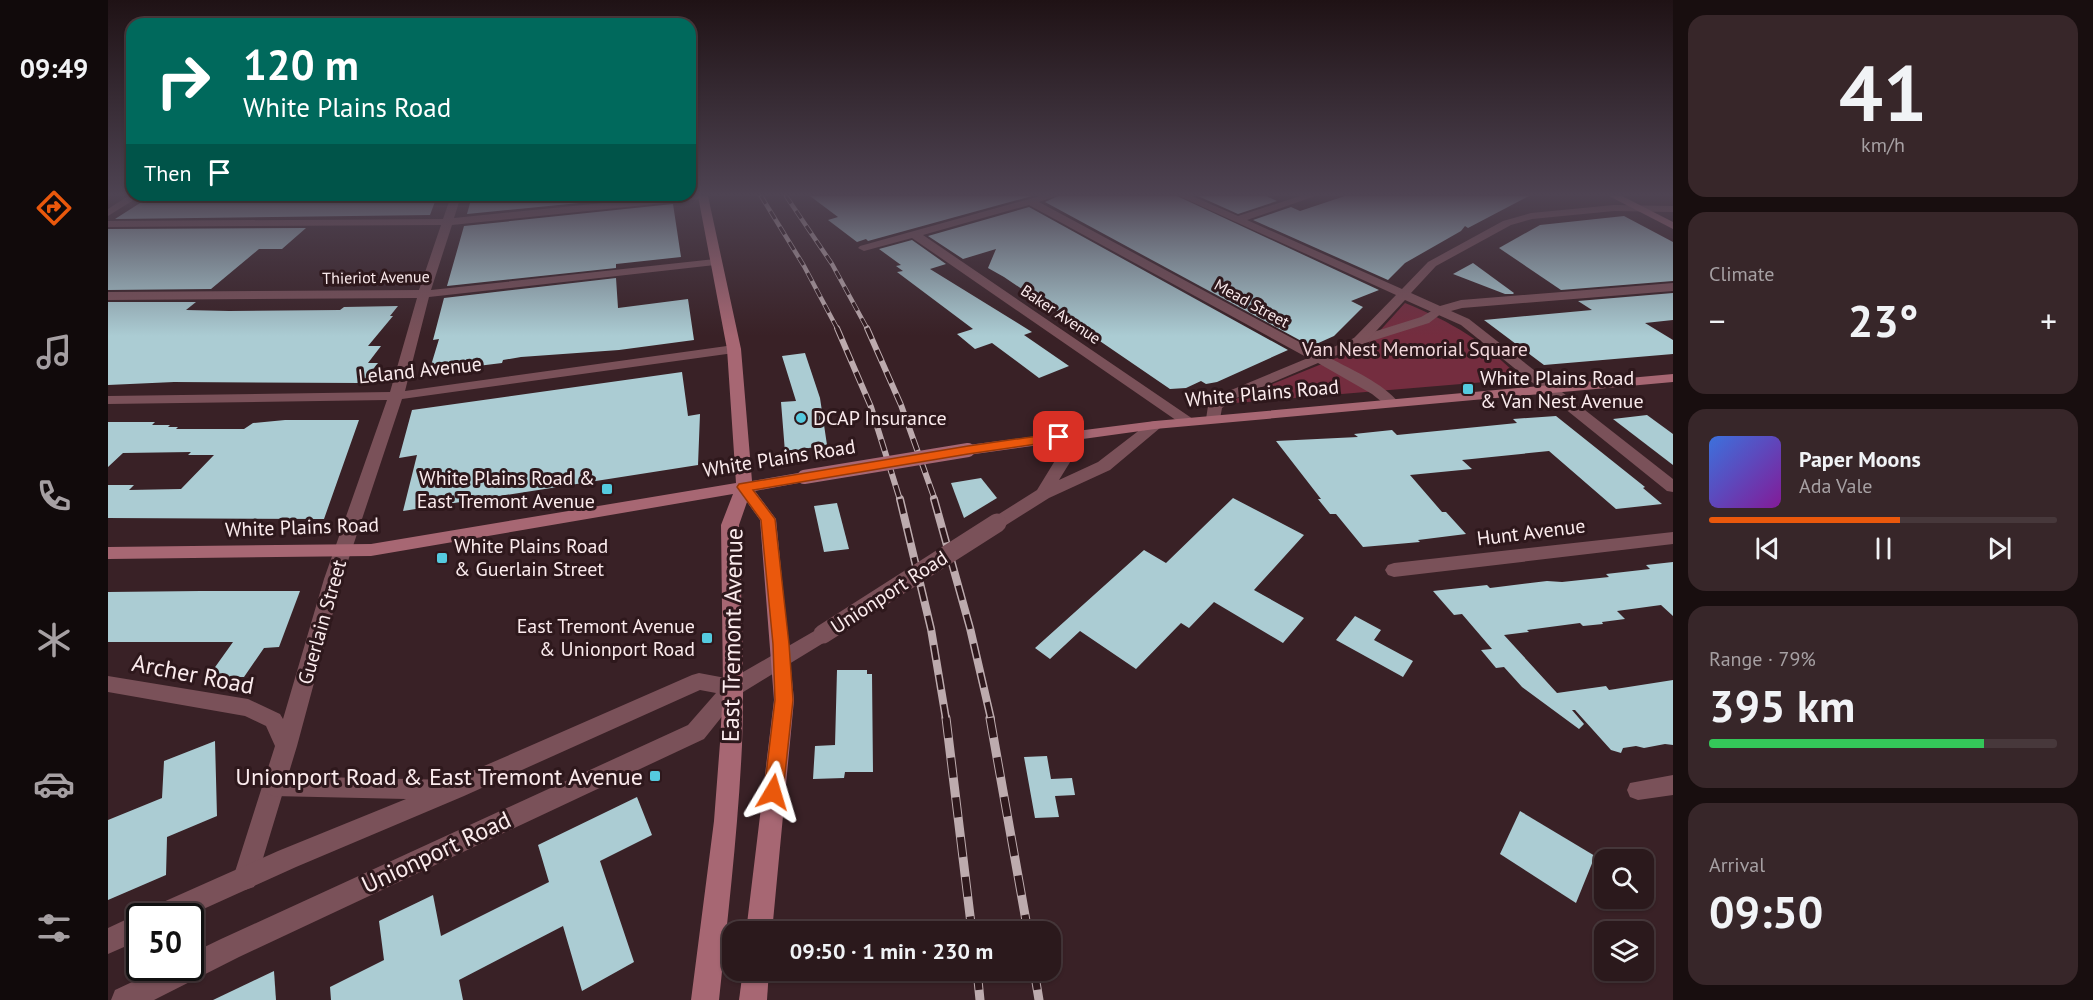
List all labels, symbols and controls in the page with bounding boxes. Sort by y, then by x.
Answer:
text: 120 m [243,37,359,92]
icon: right [144,42,222,120]
text: 41 [1839,42,1927,143]
text: 09:49 [20,51,88,85]
text: White Plains Road [243,90,451,124]
text: km/h [1861,132,1905,158]
icon: arrive [203,156,236,189]
text: Then [144,159,191,187]
icon: directions [33,187,75,229]
text: Climate [1709,261,1775,287]
street label: Thieriot Avenue [322,266,430,288]
street label: Mead Street [1211,274,1293,332]
street label: Baker Avenue [1017,280,1105,348]
text: 23° [1848,291,1918,349]
text: − [1709,299,1726,342]
text: + [2040,299,2057,342]
icon: music [33,331,75,373]
park label: Van Nest Memorial Square [1301,336,1528,362]
street label: Leland Avenue [357,351,483,389]
place label: White Plains Road & Van Nest Avenue [1480,365,1644,414]
street label: White Plains Road [1184,373,1340,413]
marker: White Plains Road & Van Nest Avenue [1461,382,1475,396]
place label: DCAP Insurance [813,405,947,431]
marker: DCAP Insurance [794,411,808,425]
pin [1033,411,1084,462]
icon: arrive [1042,420,1075,453]
street label: White Plains Road [701,433,857,483]
text: Paper Moons [1799,445,1921,473]
place label: White Plains Road & East Tremont Avenue [417,465,595,514]
text: Ada Vale [1799,473,1872,499]
icon: phone [33,475,75,517]
marker: White Plains Road & East Tremont Avenue [600,482,614,496]
street label: White Plains Road [224,511,380,543]
street label: Hunt Avenue [1475,512,1587,552]
street label: East Tremont Avenue [715,528,749,742]
icon: previous [1751,532,1784,565]
icon: pause [1867,532,1900,565]
icon: next [1983,532,2016,565]
place label: White Plains Road & Guerlain Street [454,533,608,582]
street label: Unionport Road [826,544,952,640]
marker: White Plains Road & Guerlain Street [435,551,449,565]
street label: Guerlain Street [292,556,352,687]
place label: East Tremont Avenue & Unionport Road [517,613,695,662]
icon: climate [33,619,75,661]
marker: East Tremont Avenue & Unionport Road [700,631,714,645]
text: Range · 79% [1709,646,1816,672]
street label: Archer Road [129,647,257,701]
text: 395 km [1709,676,1855,734]
position arrow [741,760,805,824]
place label: Unionport Road & East Tremont Avenue [235,761,643,792]
icon: car [33,763,75,805]
marker: Unionport Road & East Tremont Avenue [648,769,662,783]
street label: Unionport Road [356,804,516,900]
map controls [1594,849,1654,981]
button: search [1594,849,1654,909]
text: Arrival [1709,852,1765,878]
text: 09:50 [1709,882,1823,940]
speed limit sign: 50 [126,903,204,981]
icon: filters [33,907,75,949]
button: layers [1594,921,1654,981]
text: 09:50 · 1 min · 230 m [790,937,993,965]

